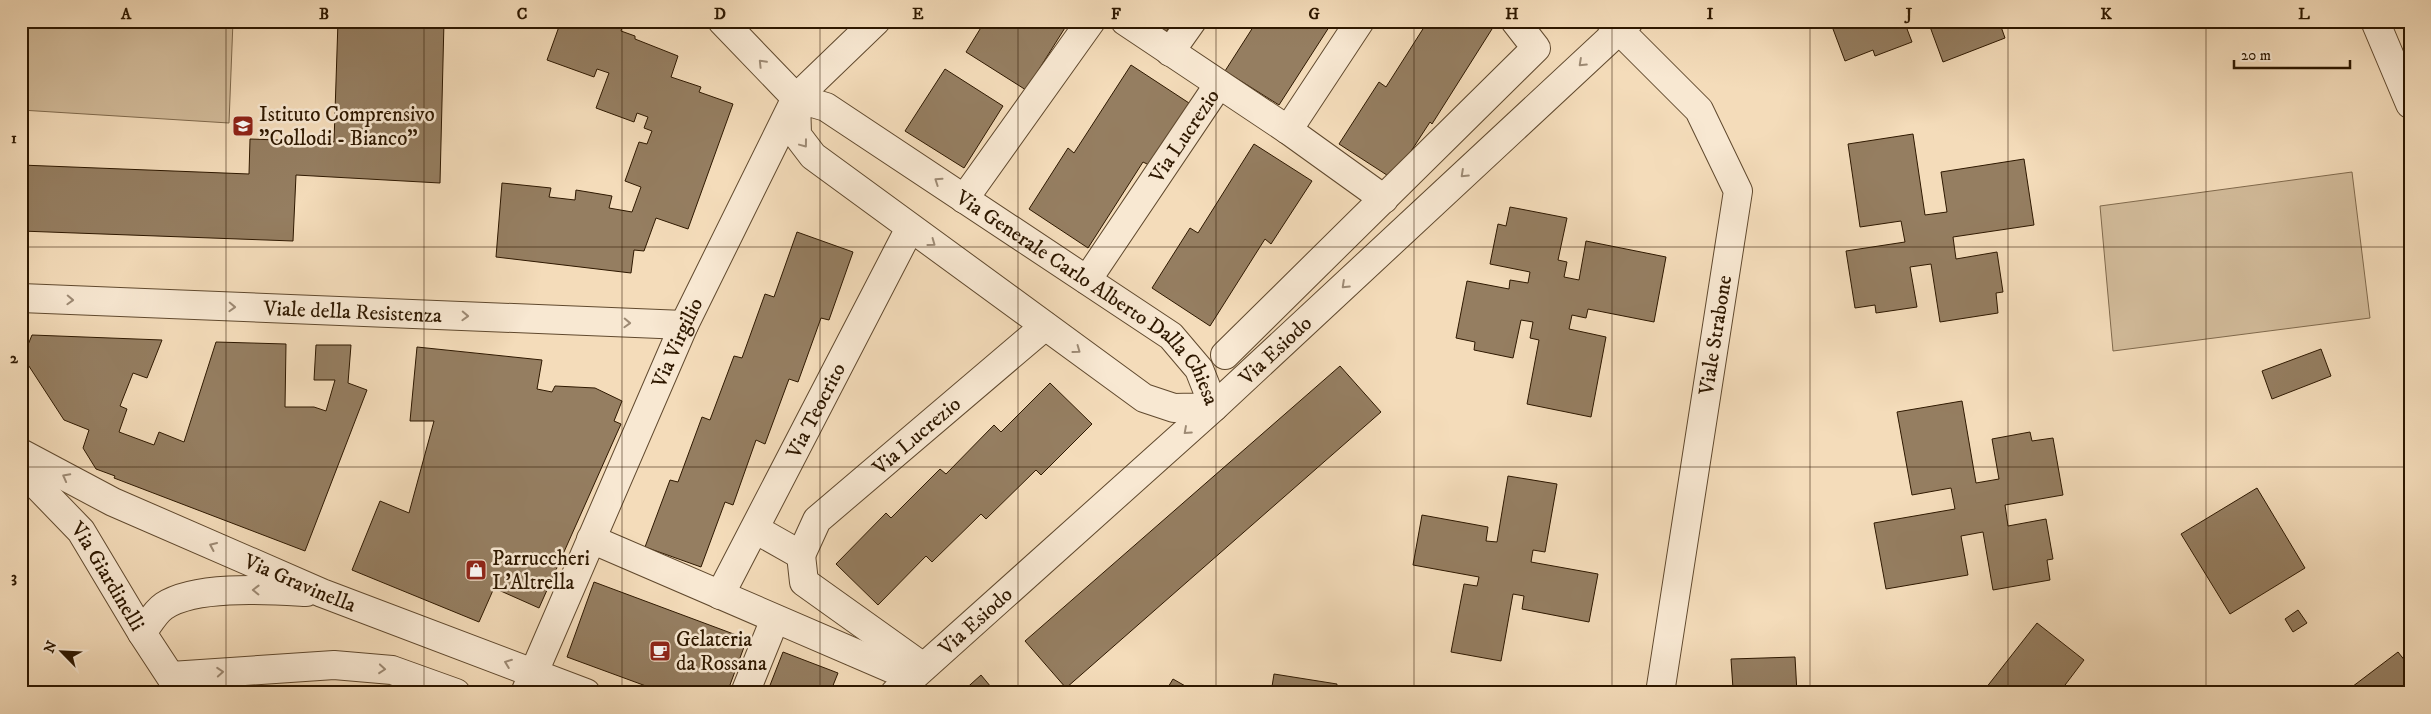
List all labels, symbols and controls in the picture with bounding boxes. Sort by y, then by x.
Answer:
text: A [120,4,132,24]
text: B [319,4,329,24]
text: C [517,4,527,24]
text: D [714,4,726,24]
text: E [912,4,924,24]
text: F [1111,4,1121,24]
text: G [1308,4,1320,24]
text: H [1505,4,1519,24]
text: I [1707,4,1714,24]
text: J [1904,4,1913,24]
text: K [2100,4,2112,24]
text: L [2298,4,2310,24]
scale bar [2234,38,2350,70]
text: 20 m [2241,46,2271,65]
one-way arrow [1579,57,1588,66]
one-way arrow [759,60,768,69]
street label: Via Lucrezio [1144,84,1226,189]
place label: Istituto Comprensivo "Collodi - Bianco" [259,102,435,152]
school or university icon: Istituto Comprensivo "Collodi - Bianco" [231,114,255,138]
text: 1 [11,128,17,148]
one-way arrow [798,138,807,148]
one-way arrow [1460,168,1469,177]
one-way arrow [934,178,943,188]
street label: Via Generale Carlo Alberto Dalla Chiesa [950,184,1224,409]
one-way arrow [926,238,935,246]
street label: Viale Strabone [1694,273,1738,398]
one-way arrow [1342,279,1351,288]
street label: Via Virgilio [646,294,709,393]
one-way arrow [66,295,74,306]
street label: Viale della Resistenza [262,296,443,329]
one-way arrow [229,302,237,312]
one-way arrow [461,311,469,322]
street label: Via Esiodo [1233,311,1318,392]
one-way arrow [624,318,631,328]
one-way arrow [1071,344,1081,353]
text: 2 [10,348,19,368]
street label: Via Teocrito [781,359,852,464]
street label: Via Lucrezio [867,391,966,482]
one-way arrow [1184,425,1193,434]
one-way arrow [62,473,71,483]
street label: Via Giardinelli [64,516,150,636]
one-way arrow [209,541,218,552]
place label: Parruccheri L'Altrella [492,546,590,596]
street label: Via Gravinella [239,548,359,619]
shop icon: Parruccheri L'Altrella [464,558,488,582]
text: 3 [11,567,17,587]
street label: Via Esiodo [933,582,1018,662]
one-way arrow [252,585,260,595]
north arrow [38,626,88,676]
place label: Gelateria da Rossana [676,627,767,677]
text: N [40,638,62,656]
cafe icon: Gelateria da Rossana [648,639,672,663]
one-way arrow [504,659,513,669]
one-way arrow [378,663,386,674]
one-way arrow [216,667,224,678]

